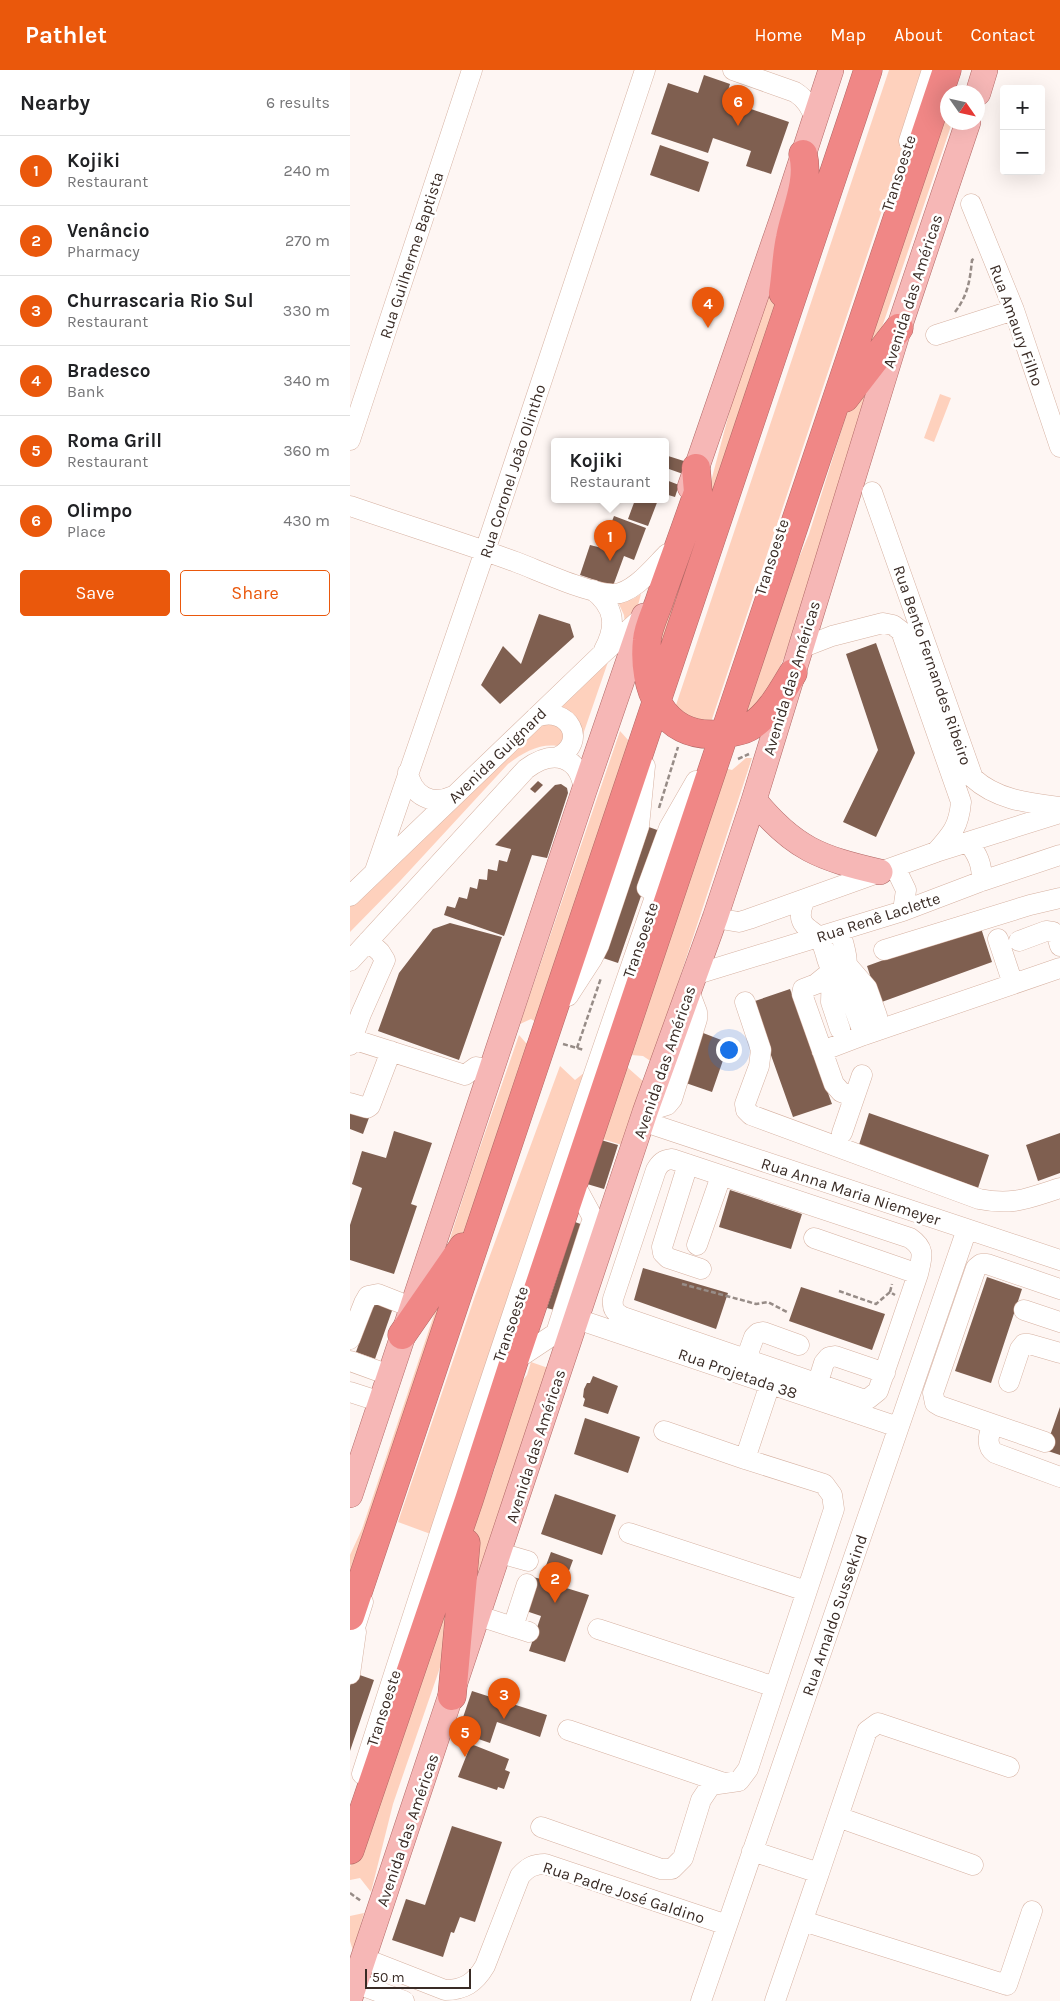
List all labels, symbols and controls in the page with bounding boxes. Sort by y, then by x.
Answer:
text: Pathlet [25,21,107,49]
text: Home [754,24,802,46]
text: Map [830,24,866,46]
text: About [894,24,943,46]
text: Contact [971,24,1035,46]
pin: 6 [722,85,754,126]
north arrow [940,85,985,130]
map controls [1000,85,1045,175]
button: + [1000,85,1045,130]
text: Nearby [20,91,90,115]
text: 6 results [266,93,330,112]
button: − [1000,130,1045,175]
street label: Transoeste [877,133,920,214]
text: Kojiki [67,150,120,172]
text: 1 [33,161,39,180]
text: 240 m [284,161,330,180]
street label: Rua Guilherme Baptista [376,169,447,341]
text: Restaurant [67,172,148,191]
street label: Avenida das Américas [879,212,946,370]
text: Venâncio [67,220,150,242]
text: 2 [31,231,41,250]
text: 270 m [285,231,330,250]
text: Pharmacy [67,242,140,261]
street label: Rua Amaury Filho [986,262,1047,388]
pin: 4 [692,287,724,328]
text: Churrascaria Rio Sul [67,290,253,312]
text: 3 [31,301,41,320]
text: 330 m [283,301,330,320]
text: Restaurant [67,312,148,331]
text: Bradesco [67,360,150,382]
text: 4 [31,371,41,390]
text: 340 m [283,371,330,390]
text: Bank [67,382,104,401]
street label: Rua Coronel João Olintho [475,382,550,560]
text: Roma Grill [67,430,162,452]
popup [551,438,669,503]
text: 5 [31,441,41,460]
text: 360 m [283,441,330,460]
text: Kojiki [569,450,623,472]
text: Restaurant [67,452,148,471]
text: Restaurant [569,472,651,491]
text: Olimpo [67,500,132,522]
text: 6 [31,511,41,530]
text: 430 m [283,511,330,530]
street label: Transoeste [750,517,793,598]
pin: 1 [594,520,626,561]
text: Place [67,522,106,541]
street label: Rua Bento Fernandes Ribeiro [889,563,976,768]
button: Save [20,570,170,616]
button: Share [180,570,330,616]
street label: Avenida das Américas [759,599,824,758]
street label: Avenida Guignard [444,704,550,807]
street label: Rua Renê Laclette [814,888,943,946]
street label: Transoeste [619,900,662,981]
street label: Avenida das Américas [629,983,700,1141]
your location [716,1037,742,1063]
street label: Rua Anna Maria Niemeyer [759,1154,943,1230]
street label: Transoeste [489,1284,532,1365]
street label: Rua Projetada 38 [676,1344,800,1403]
street label: Avenida das Américas [502,1367,569,1525]
street label: Rua Arnaldo Sussekind [798,1532,871,1698]
pin: 2 [539,1562,571,1603]
street label: Transoeste [362,1668,405,1749]
pin: 3 [488,1678,520,1719]
pin: 5 [449,1716,481,1757]
street label: Avenida das Américas [372,1751,443,1909]
street label: Rua Padre José Galdino [541,1857,707,1928]
scale bar [365,1966,471,1989]
text: 50 m [372,1969,405,1986]

